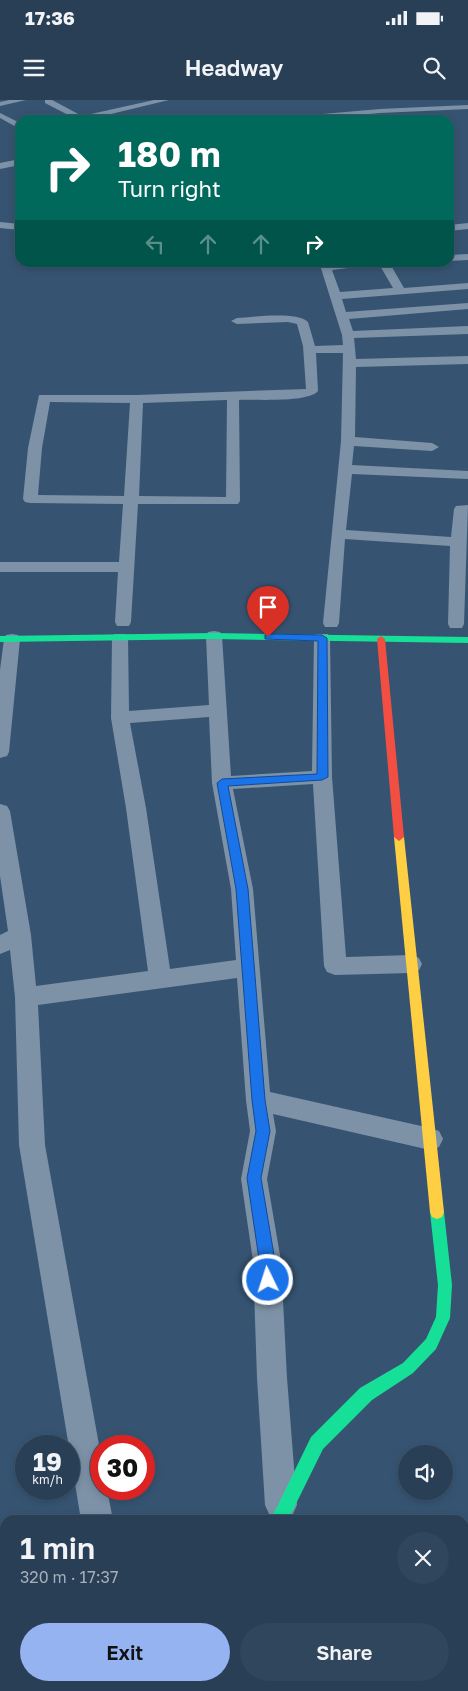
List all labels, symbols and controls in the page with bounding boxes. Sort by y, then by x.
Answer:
text: 17:36 [25,6,75,29]
icon: menu [20,54,48,82]
text: Headway [185,54,283,81]
icon: search [420,54,448,82]
text: 180 m [118,133,221,175]
icon: right [35,135,100,200]
text: Turn right [118,175,221,202]
icon: left [141,230,169,258]
icon: ahead [194,230,222,258]
icon: ahead [247,230,275,258]
icon: right [300,230,328,258]
pin [247,586,289,637]
icon: arrive [254,593,282,621]
position arrow [241,1253,293,1305]
speed limit sign: 30 [90,1435,155,1500]
map controls [398,1445,453,1500]
button: sound [398,1445,453,1500]
text: 19 [33,1446,62,1477]
text: km/h [32,1472,63,1487]
text: 1 min [20,1530,95,1566]
button: close [397,1532,449,1584]
text: 320 m · 17:37 [20,1567,118,1587]
button: Exit [20,1623,230,1681]
button: Share [240,1623,449,1681]

